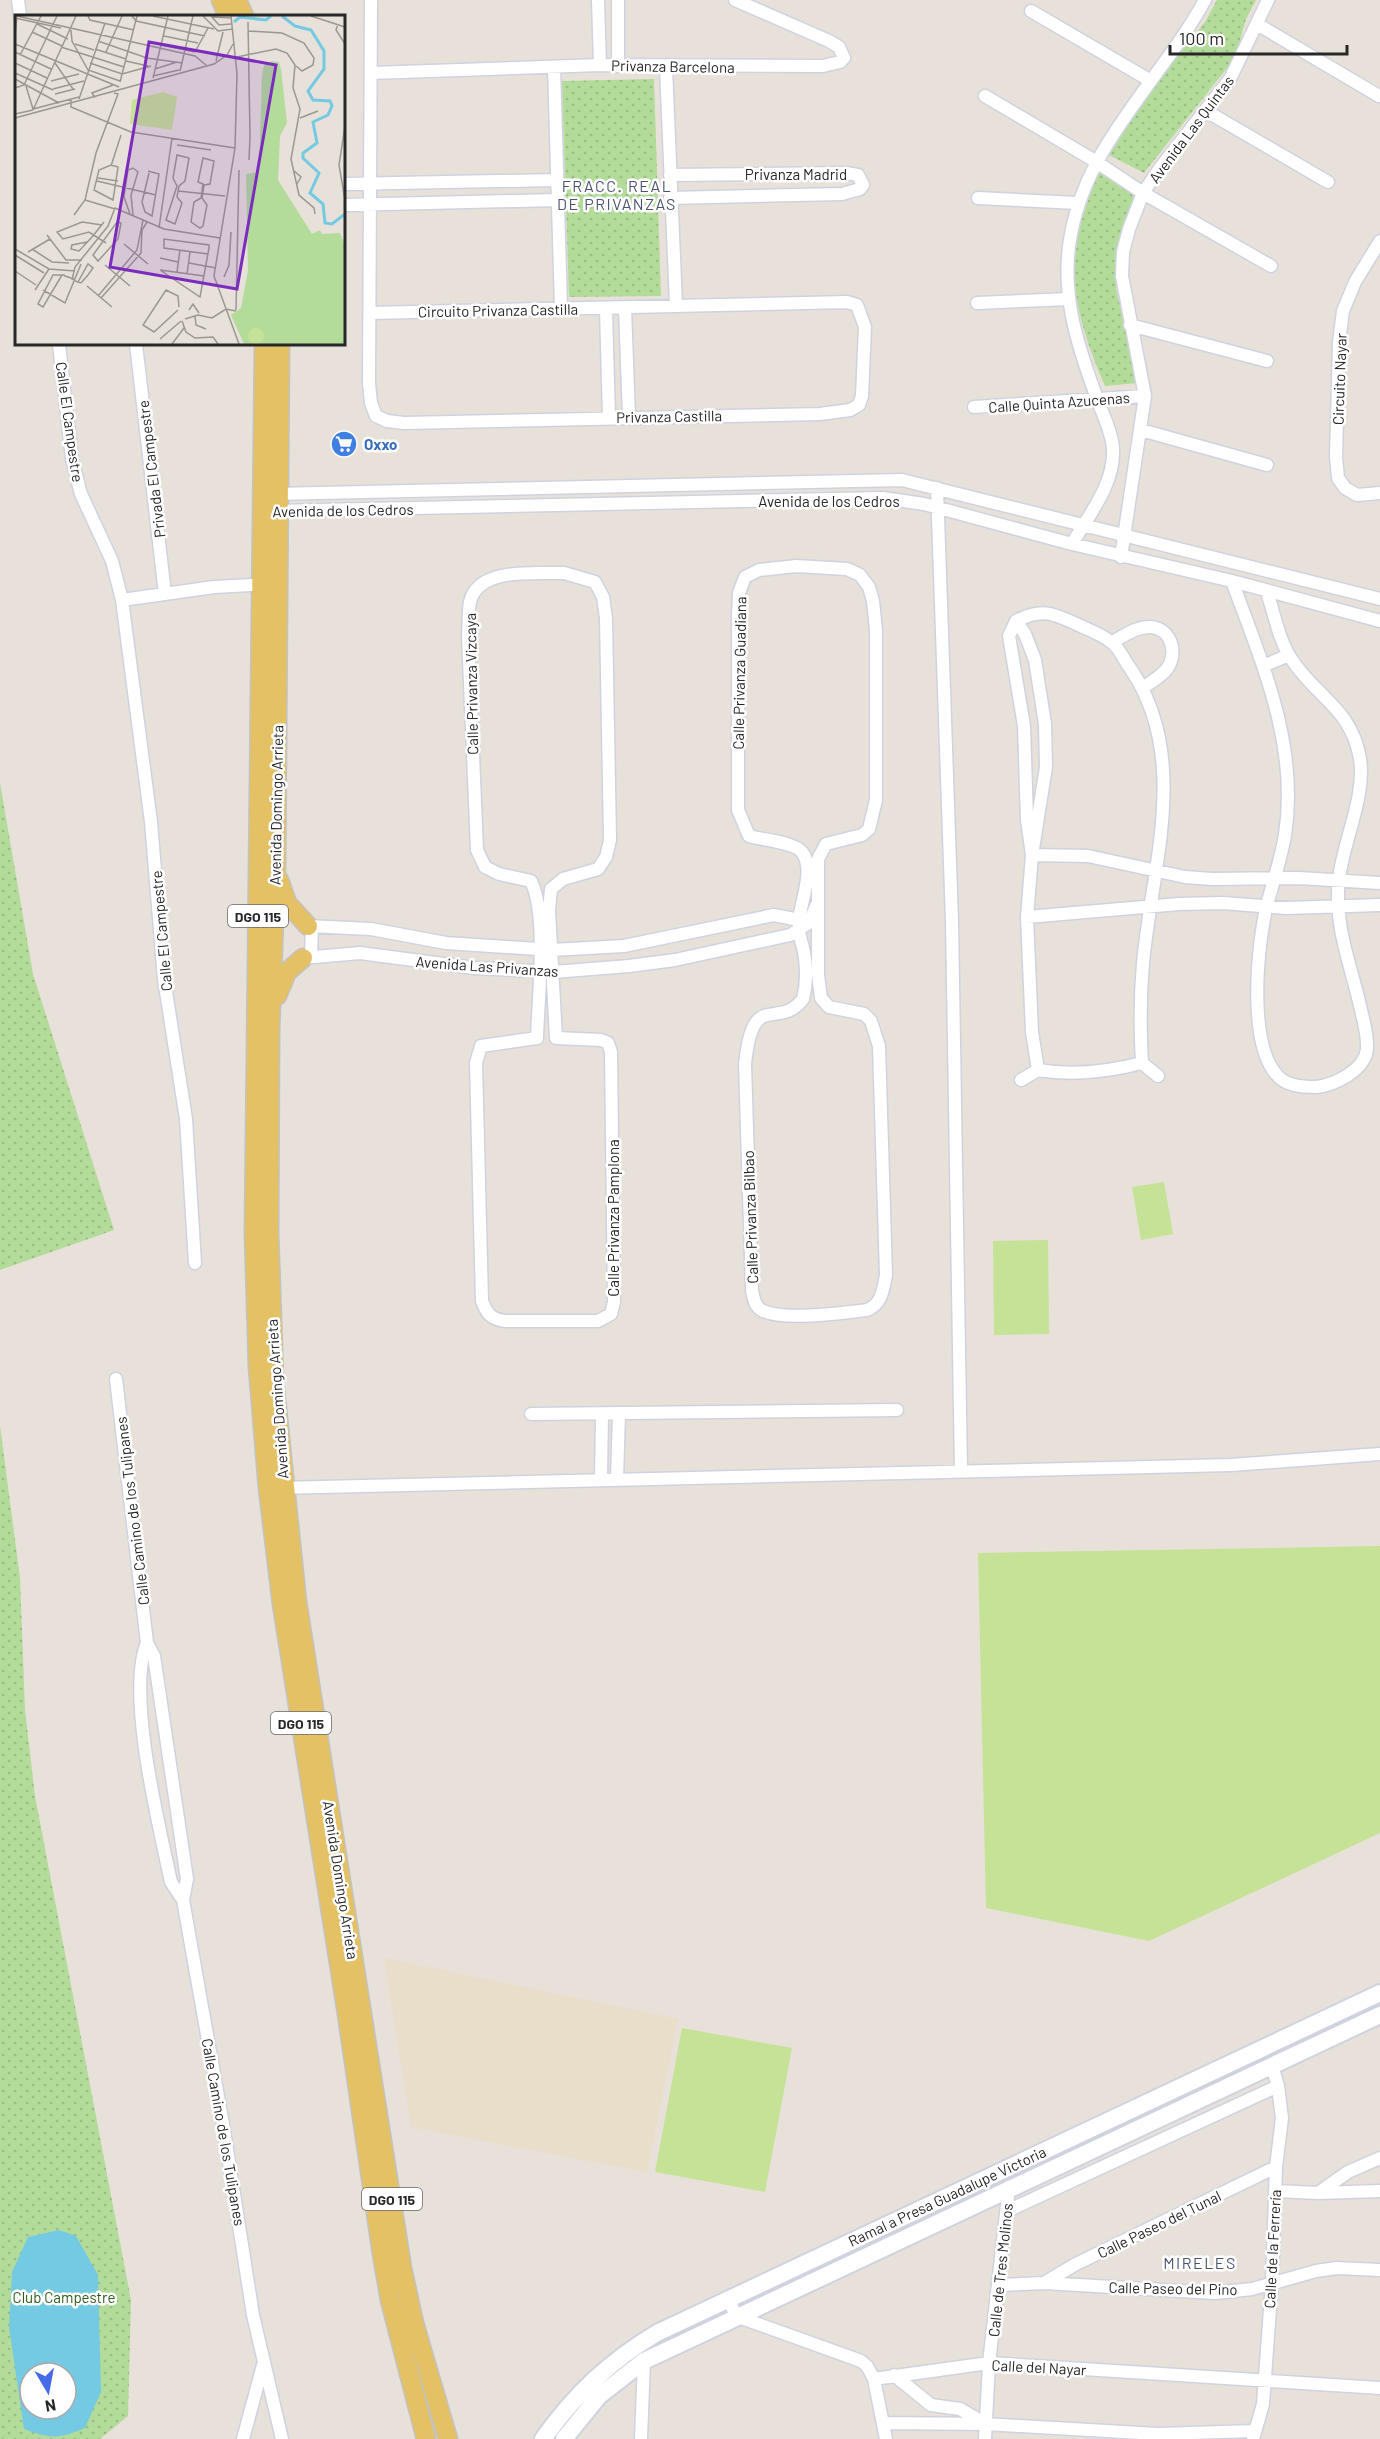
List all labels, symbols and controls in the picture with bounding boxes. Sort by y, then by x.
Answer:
inset map [15,15,345,345]
scale bar [1170,18,1347,56]
text: 100 m [1179,27,1224,49]
street label: Privanza Barcelona [611,56,735,76]
street label: Avenida Las Quintas [1145,72,1237,186]
street label: Privanza Madrid [745,165,847,183]
district label: FRACC. REAL DE PRIVANZAS [557,176,677,213]
street label: Circuito Privanza Castilla [418,300,578,320]
street label: Circuito Nayar [1328,332,1350,425]
street label: Calle El Campestre [53,361,87,483]
street label: Calle Quinta Azucenas [988,388,1130,416]
street label: Privada El Campestre [134,399,168,539]
street label: Privanza Castilla [616,406,722,426]
supermarket icon: Oxxo [329,429,359,459]
place label: Oxxo [364,435,397,453]
street label: Avenida de los Cedros [758,492,900,510]
street label: Avenida de los Cedros [272,500,414,520]
street label: Calle Privanza Guadiana [729,596,749,750]
street label: Calle Privanza Vizcaya [461,613,481,755]
street label: Avenida Domingo Arrieta [266,725,286,885]
street label: Calle El Campestre [147,870,175,992]
road number: DGO 115 [228,905,288,927]
street label: Avenida Las Privanzas [415,952,559,980]
street label: Calle Privanza Pamplona [604,1139,622,1297]
street label: Calle Privanza Bilbao [739,1150,761,1284]
street label: Avenida Domingo Arrieta [262,1318,292,1480]
street label: Calle Camino de los Tulipanes [111,1416,153,1606]
road number: DGO 115 [271,1712,331,1734]
street label: Avenida Domingo Arrieta [320,1799,362,1961]
street label: Calle Camino de los Tulipanes [199,2037,249,2227]
street label: Ramal a Presa Guadalupe Victoria [845,2142,1049,2250]
street label: Calle Paseo del Tunal [1094,2186,1224,2262]
road number: DGO 115 [362,2188,422,2210]
street label: Calle de la Ferrería [1260,2189,1284,2309]
street label: Calle de Tres Molinos [984,2202,1016,2338]
district label: MIRELES [1163,2253,1237,2272]
street label: Calle Paseo del Pino [1108,2278,1238,2298]
park label: Club Campestre [13,2288,115,2306]
street label: Calle del Nayar [991,2356,1087,2378]
north arrow [18,2361,78,2421]
text: N [44,2396,58,2417]

